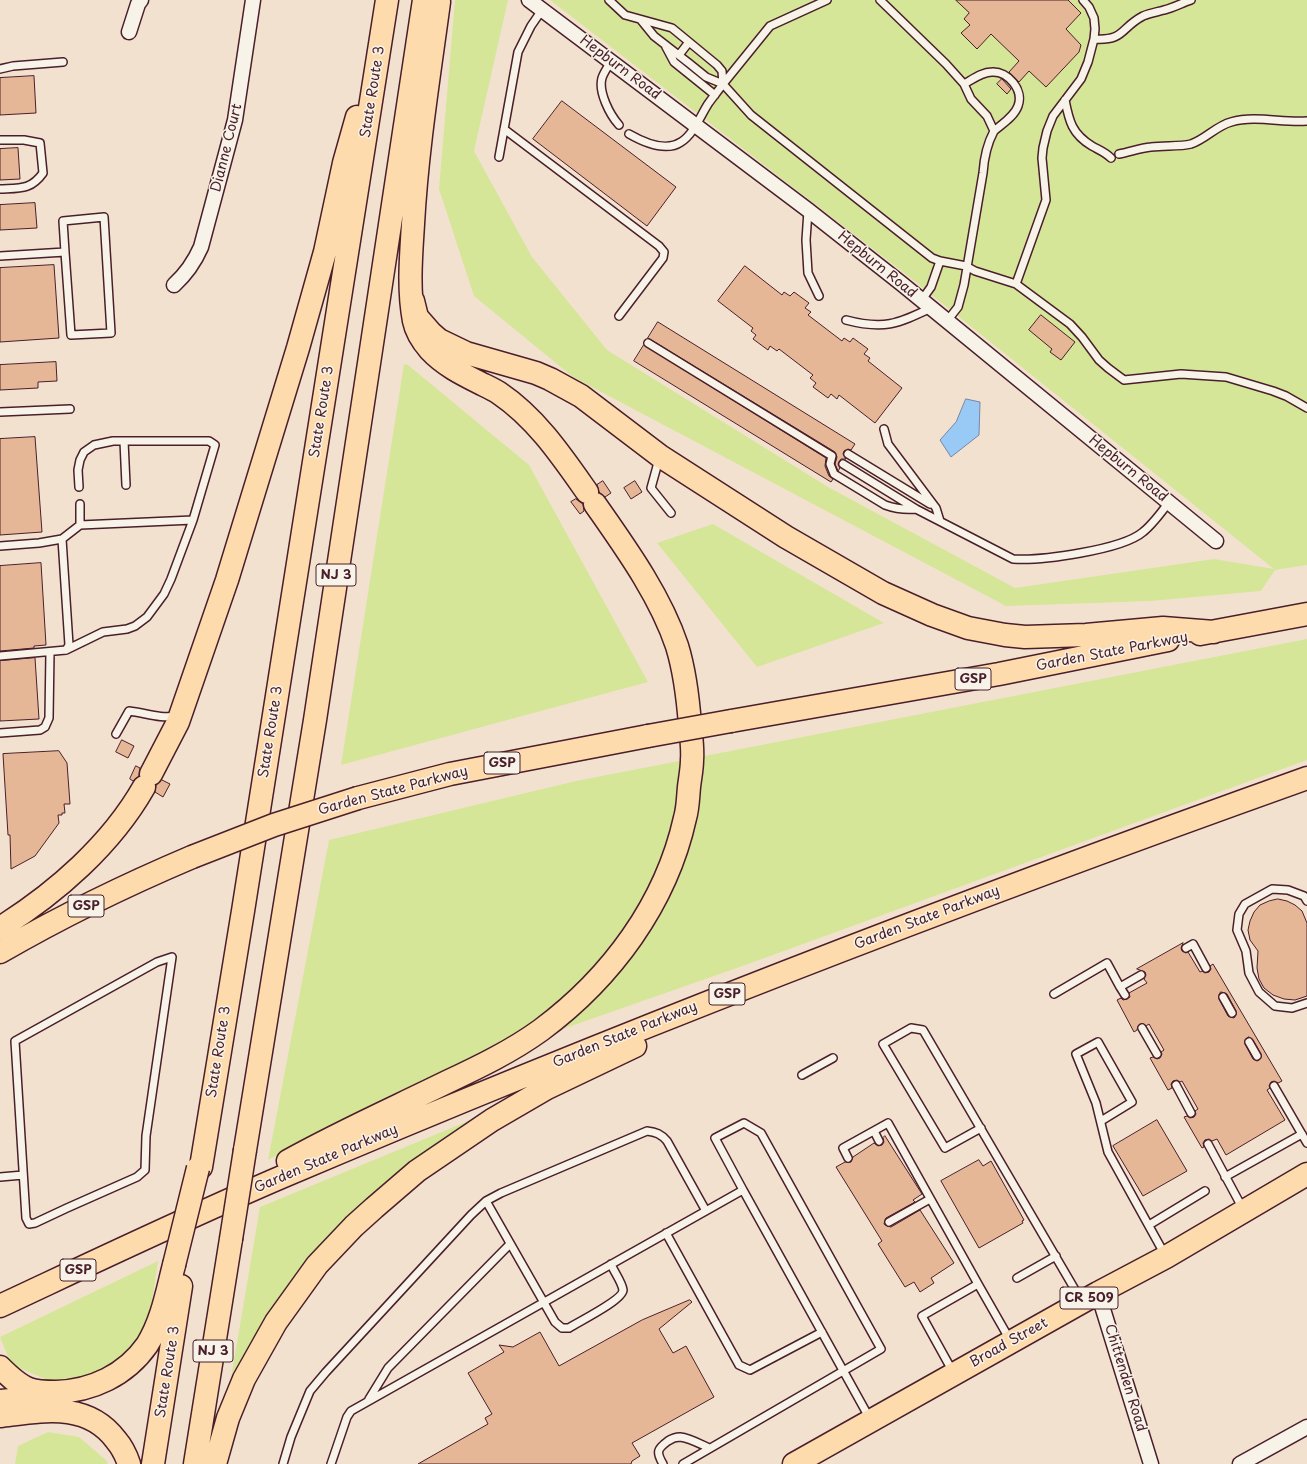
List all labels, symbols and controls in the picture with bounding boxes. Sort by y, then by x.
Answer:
street label: Hepburn Road [576,32,664,104]
street label: State Route 3 [357,45,389,139]
street label: Dianne Court [208,102,246,194]
street label: Hepburn Road [834,228,920,302]
street label: State Route 3 [306,365,338,459]
street label: Hepburn Road [1085,432,1171,506]
road number: NJ 3 [316,564,356,586]
street label: Garden State Parkway [1035,629,1189,675]
road number: GSP [955,668,991,690]
street label: State Route 3 [255,685,287,779]
road number: GSP [484,752,520,774]
street label: Garden State Parkway [316,763,470,819]
street label: Garden State Parkway [852,883,1002,953]
road number: GSP [68,895,104,917]
road number: GSP [709,983,745,1005]
street label: Garden State Parkway [550,998,700,1072]
street label: State Route 3 [203,1005,235,1099]
street label: Garden State Parkway [252,1121,400,1197]
road number: GSP [60,1259,96,1281]
road number: CR 509 [1060,1287,1118,1309]
street label: Broad Street [967,1315,1051,1371]
street label: Chittenden Road [1101,1322,1149,1434]
street label: State Route 3 [152,1325,184,1419]
road number: NJ 3 [193,1340,233,1362]

